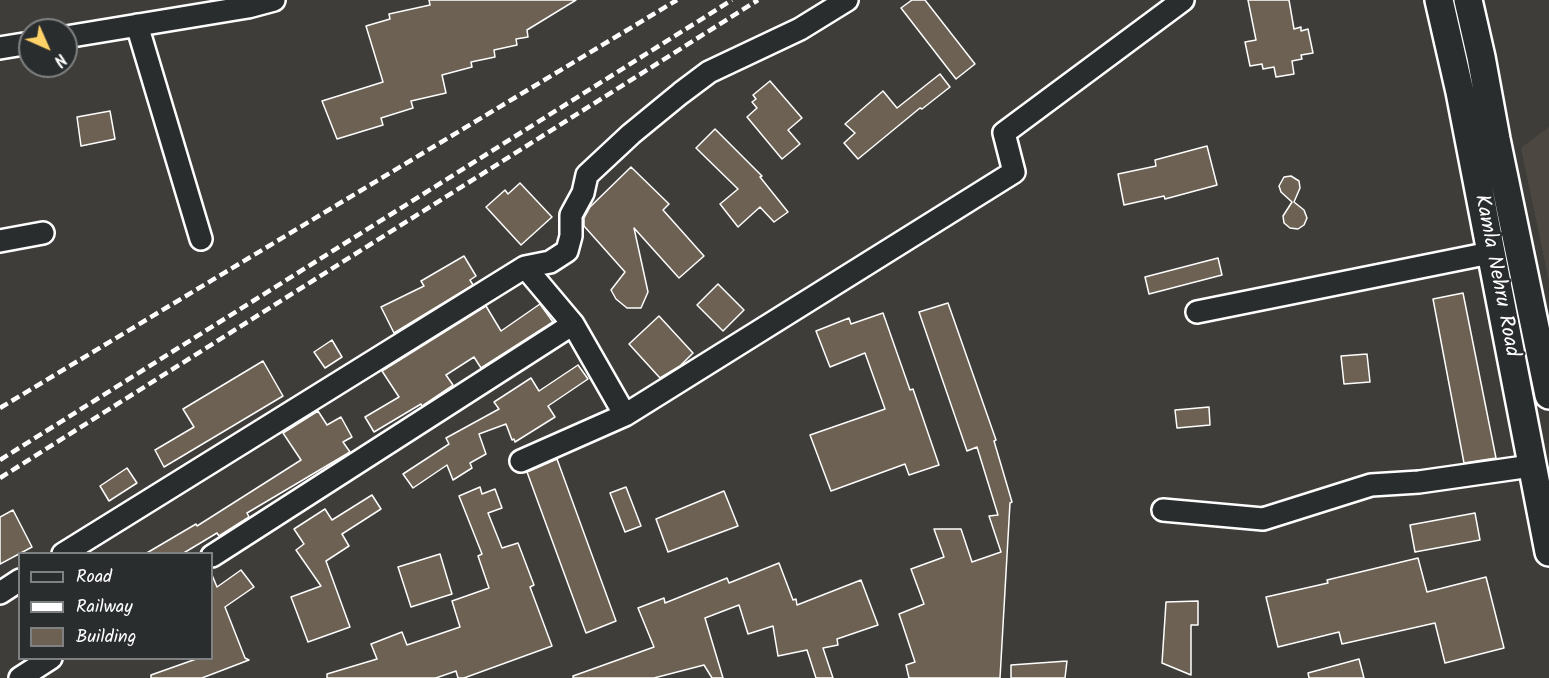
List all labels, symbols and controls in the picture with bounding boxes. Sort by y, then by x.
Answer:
north arrow [18,18,78,78]
text: N [47,47,72,72]
street label: Kamla Nehru Road [1467,193,1523,359]
legend [18,552,213,660]
text: Road [76,563,112,592]
text: Railway [76,593,133,622]
text: Building [76,623,136,652]

